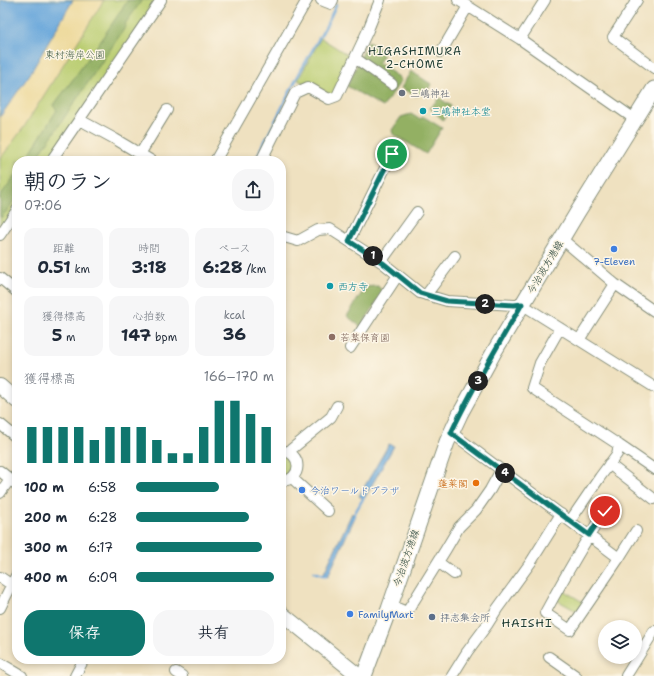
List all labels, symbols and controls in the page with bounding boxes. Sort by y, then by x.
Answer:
district label: HIGASHIMURA 2-CHOME [368,44,462,72]
park label: 東村海岸公園 [45,48,105,61]
place label: 三嶋神社 [410,87,450,100]
marker: 三嶋神社 [397,88,407,98]
place label: 三嶋神社本堂 [431,105,491,118]
marker: 三嶋神社本堂 [418,106,428,116]
pin [375,137,409,171]
icon: arrive [381,143,403,165]
text: 朝のラン [24,167,112,196]
button: share [232,169,274,211]
text: 07:06 [24,197,62,214]
street label: 今治波方港線 [524,238,566,296]
text: 距離 [53,241,75,256]
text: 時間 [138,241,160,256]
text: ペース [218,241,251,256]
marker: 7-Eleven [609,244,619,254]
pin: 1 [363,246,383,266]
text: 1 [370,248,376,263]
place label: 7-Eleven [593,255,635,268]
text: 0.51 [37,256,71,278]
text: 3:18 [131,256,167,278]
text: 6:28 [202,256,243,278]
text: km [71,262,90,277]
text: /km [243,262,266,277]
place label: 西方寺 [338,280,368,293]
marker: 西方寺 [325,281,335,291]
pin: 2 [475,294,495,314]
text: 2 [481,296,489,311]
text: kcal [224,308,245,323]
text: 獲得標高 [42,309,86,324]
text: 心拍数 [132,309,165,324]
text: 36 [222,323,246,345]
text: 5 [52,324,62,346]
text: 147 [121,324,151,346]
text: m [62,330,76,345]
text: bpm [151,330,177,345]
place label: 若葉保育園 [340,331,390,344]
marker: 若葉保育園 [327,332,337,342]
text: 166–170 m [204,368,274,385]
text: 獲得標高 [24,370,76,387]
pin: 3 [468,371,488,391]
text: 3 [474,373,482,388]
pin: 4 [495,463,515,483]
text: 4 [501,465,509,480]
place label: 蓬莱閣 [438,477,468,490]
marker: 蓬莱閣 [471,478,481,488]
text: 100 m [24,479,64,496]
text: 6:58 [88,479,117,496]
place label: 今治ワールドプラザ [310,484,399,497]
marker: 今治ワールドプラザ [297,485,307,495]
pin [588,494,622,528]
icon: check [594,500,616,522]
text: 200 m [24,509,67,526]
text: 6:28 [88,509,117,526]
street label: 今治波方港線 [390,528,422,588]
text: 300 m [24,539,68,556]
text: 6:17 [88,539,113,556]
text: 400 m [24,569,68,586]
text: 6:09 [88,569,118,586]
place label: FamilyMart [358,608,414,621]
marker: FamilyMart [345,609,355,619]
button: 保存 [24,610,145,656]
button: 共有 [153,610,274,656]
place label: 拝志集会所 [440,611,490,624]
marker: 拝志集会所 [427,612,437,622]
district label: HAISHI [501,615,553,631]
map controls [598,620,642,664]
button: layers [598,620,642,664]

